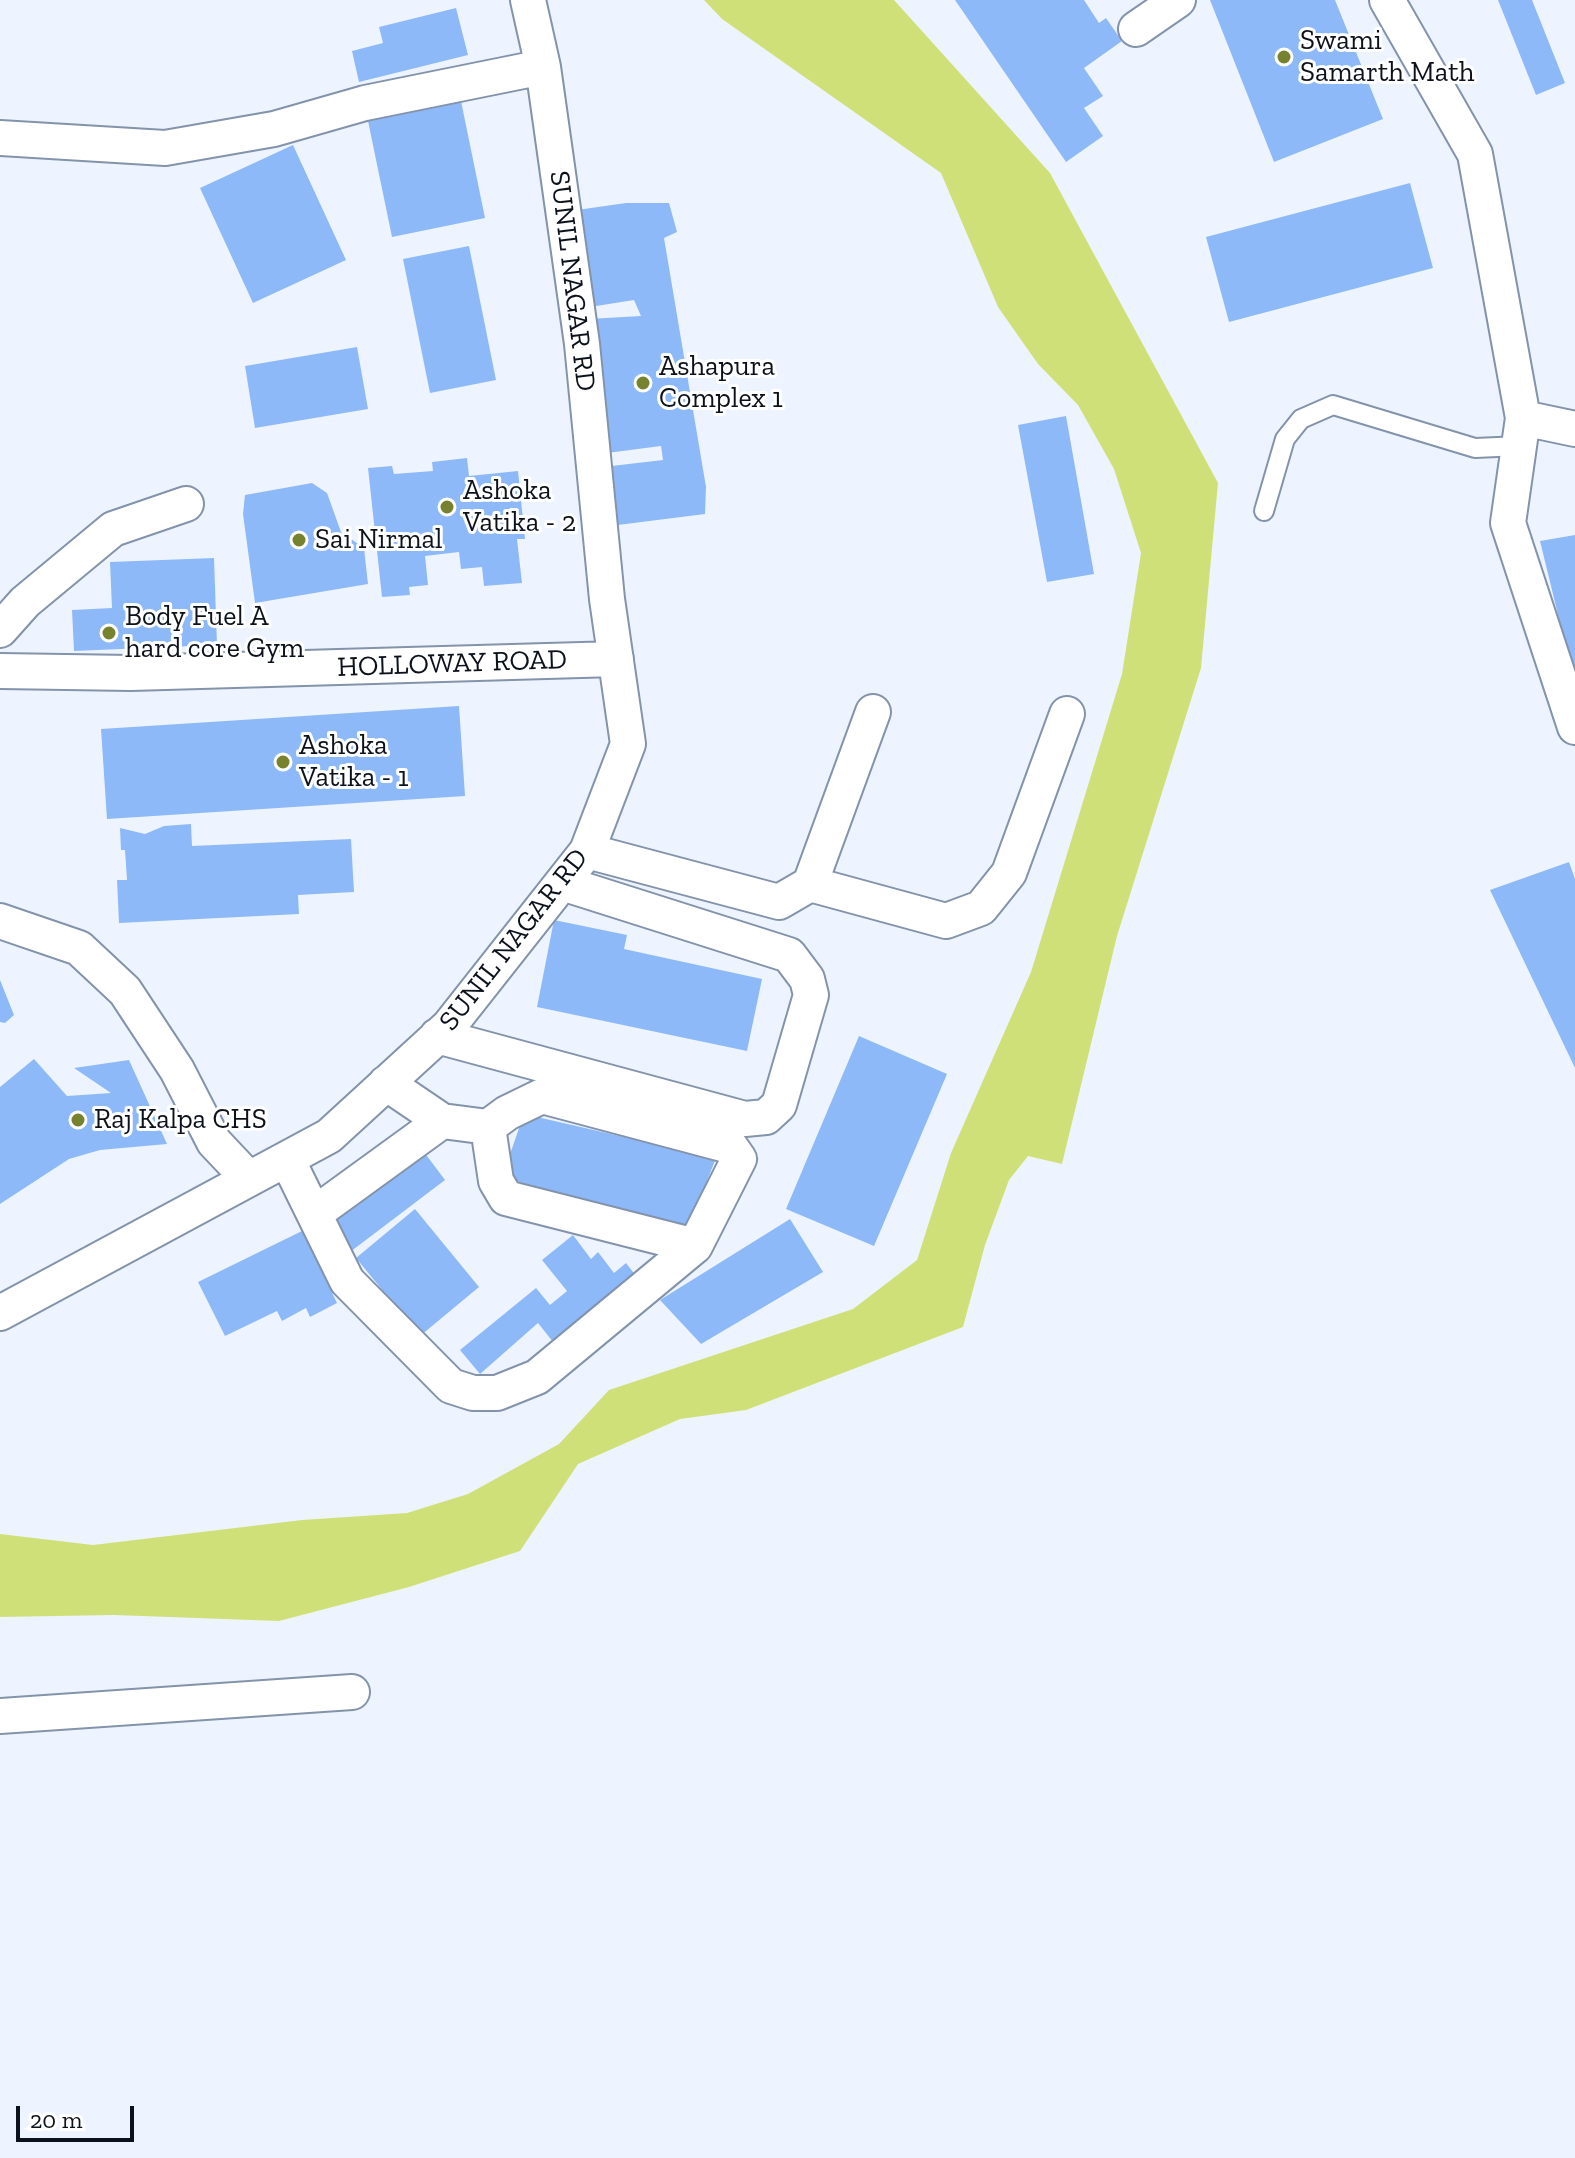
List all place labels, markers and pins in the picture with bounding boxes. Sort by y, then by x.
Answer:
place label: Swami Samarth Math [1300,24,1474,90]
marker: Swami Samarth Math [1275,48,1293,66]
place label: Ashapura Complex 1 [659,350,783,416]
marker: Ashapura Complex 1 [634,374,652,392]
place label: Ashoka Vatika - 2 [463,474,576,540]
marker: Ashoka Vatika - 2 [438,498,456,516]
place label: Sai Nirmal [315,523,443,557]
marker: Sai Nirmal [290,531,308,549]
place label: Body Fuel A hard core Gym [125,600,304,666]
marker: Body Fuel A hard core Gym [100,624,118,642]
place label: Ashoka Vatika - 1 [299,729,408,795]
marker: Ashoka Vatika - 1 [274,753,292,771]
place label: Raj Kalpa CHS [94,1103,267,1137]
marker: Raj Kalpa CHS [69,1111,87,1129]

